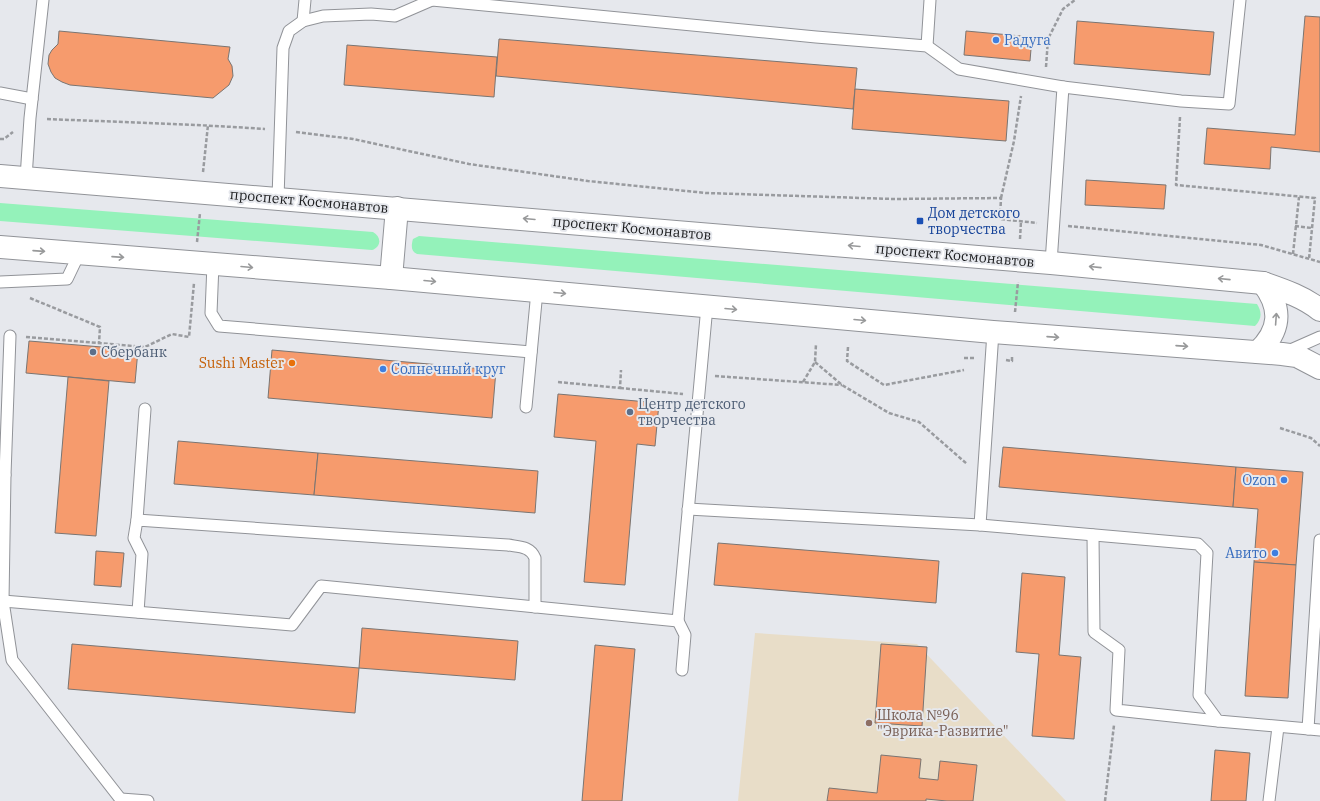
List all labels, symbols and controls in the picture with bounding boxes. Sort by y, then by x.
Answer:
place label: Радуга [1004,31,1051,49]
marker: Радуга [991,35,1001,45]
street label: проспект Космонавтов [229,185,389,217]
place label: Дом детского творчества [928,204,1020,238]
street label: проспект Космонавтов [552,212,712,244]
one-way arrow [523,216,536,223]
marker: Дом детского творчества [915,216,925,226]
street label: проспект Космонавтов [875,239,1035,271]
one-way arrow [848,243,861,250]
one-way arrow [32,247,45,254]
one-way arrow [111,253,124,260]
one-way arrow [240,263,253,270]
one-way arrow [1089,263,1102,271]
one-way arrow [1218,276,1231,283]
one-way arrow [423,278,436,285]
one-way arrow [553,289,566,297]
one-way arrow [724,305,737,312]
one-way arrow [1272,313,1279,326]
one-way arrow [853,316,866,324]
one-way arrow [1046,333,1059,340]
place label: Сбербанк [101,343,167,361]
one-way arrow [1175,343,1188,350]
marker: Сбербанк [88,347,98,357]
place label: Sushi Master [199,354,285,372]
marker: Sushi Master [287,358,297,368]
place label: Солнечный круг [391,360,506,378]
marker: Солнечный круг [378,364,388,374]
place label: Центр детского творчества [638,395,746,429]
marker: Центр детского творчества [625,407,635,417]
place label: Ozon [1242,471,1276,489]
marker: Ozon [1279,475,1289,485]
place label: Авито [1225,544,1267,562]
marker: Авито [1270,548,1280,558]
place label: Школа №96 "Эврика-Развитие" [877,706,1009,740]
marker: Школа №96 "Эврика-Развитие" [864,718,874,728]

